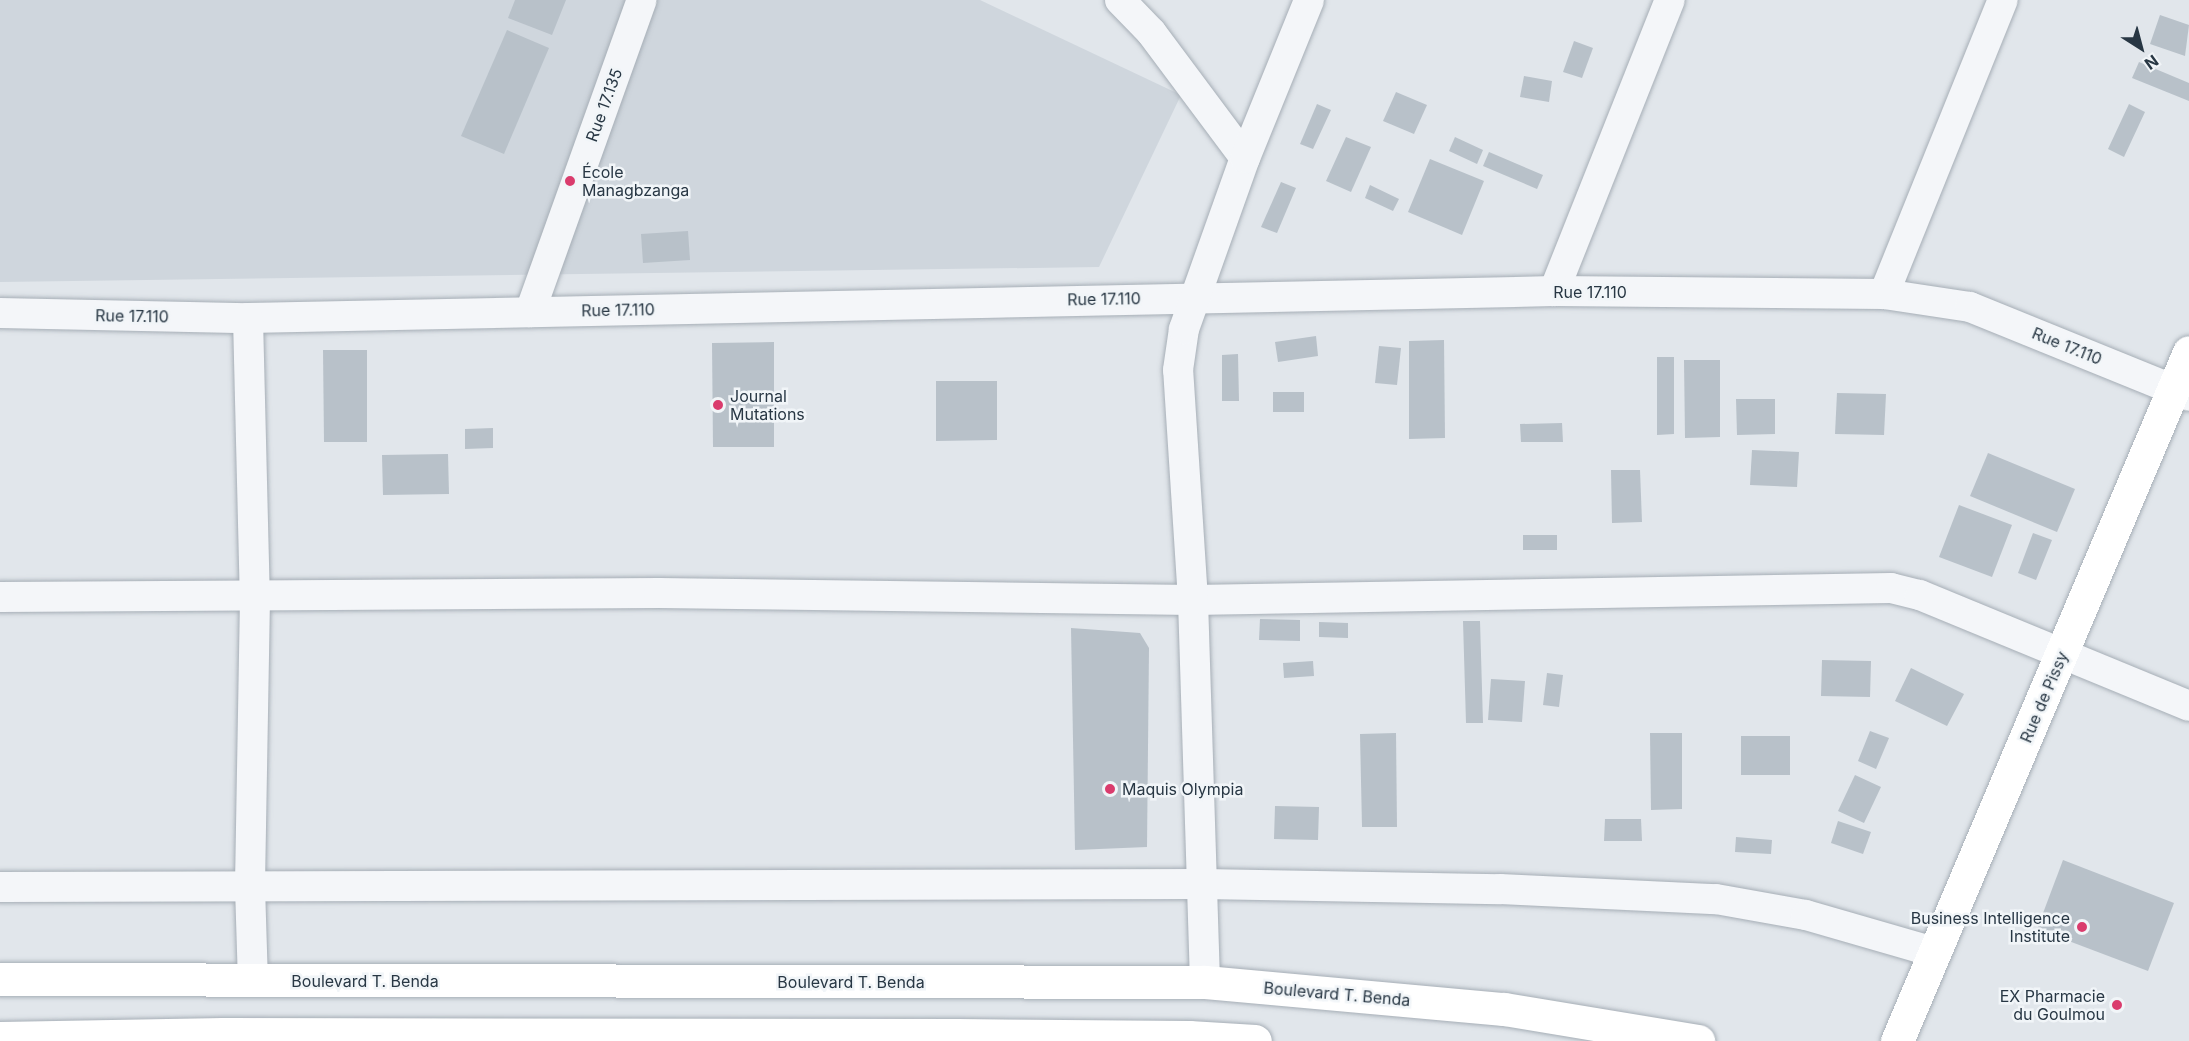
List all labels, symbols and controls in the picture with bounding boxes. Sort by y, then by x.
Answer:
north arrow [2111,18,2171,78]
text: N [2141,51,2162,74]
street label: Rue 17.135 [582,66,626,144]
place label: École Managbzanga [582,162,689,200]
marker: École Managbzanga [563,174,577,188]
street label: Rue 17.110 [1553,282,1627,302]
street label: Rue 17.110 [1067,289,1141,309]
street label: Rue 17.110 [581,300,655,320]
street label: Rue 17.110 [95,306,169,326]
street label: Rue 17.110 [2029,323,2105,369]
place label: Journal Mutations [730,386,805,424]
marker: Journal Mutations [711,398,725,412]
street label: Rue de Pissy [2016,649,2072,745]
place label: Maquis Olympia [1122,779,1243,799]
marker: Maquis Olympia [1103,782,1117,796]
place label: Business Intelligence Institute [1911,908,2070,946]
marker: Business Intelligence Institute [2075,920,2089,934]
street label: Boulevard T. Benda [291,971,439,991]
street label: Boulevard T. Benda [777,972,925,992]
street label: Boulevard T. Benda [1263,978,1411,1010]
place label: EX Pharmacie du Goulmou [2000,986,2105,1024]
marker: EX Pharmacie du Goulmou [2110,998,2124,1012]

